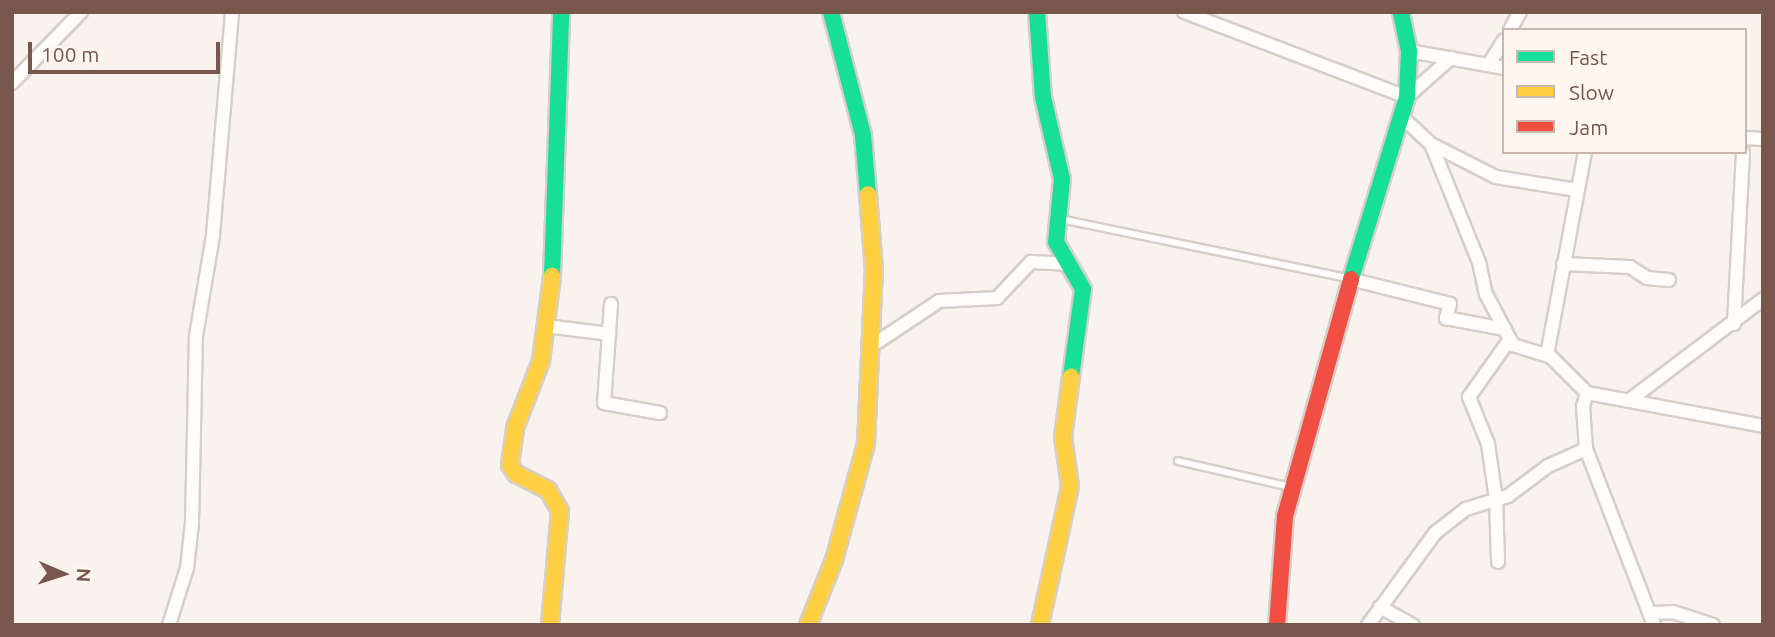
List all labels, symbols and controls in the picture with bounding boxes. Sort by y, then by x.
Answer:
scale bar [32,28,224,72]
legend [1502,28,1747,154]
text: 100 m [41,42,99,66]
text: Fast [1569,45,1607,69]
text: Slow [1569,80,1614,104]
text: Jam [1569,115,1608,139]
north arrow [28,539,98,609]
text: N [73,567,95,583]

